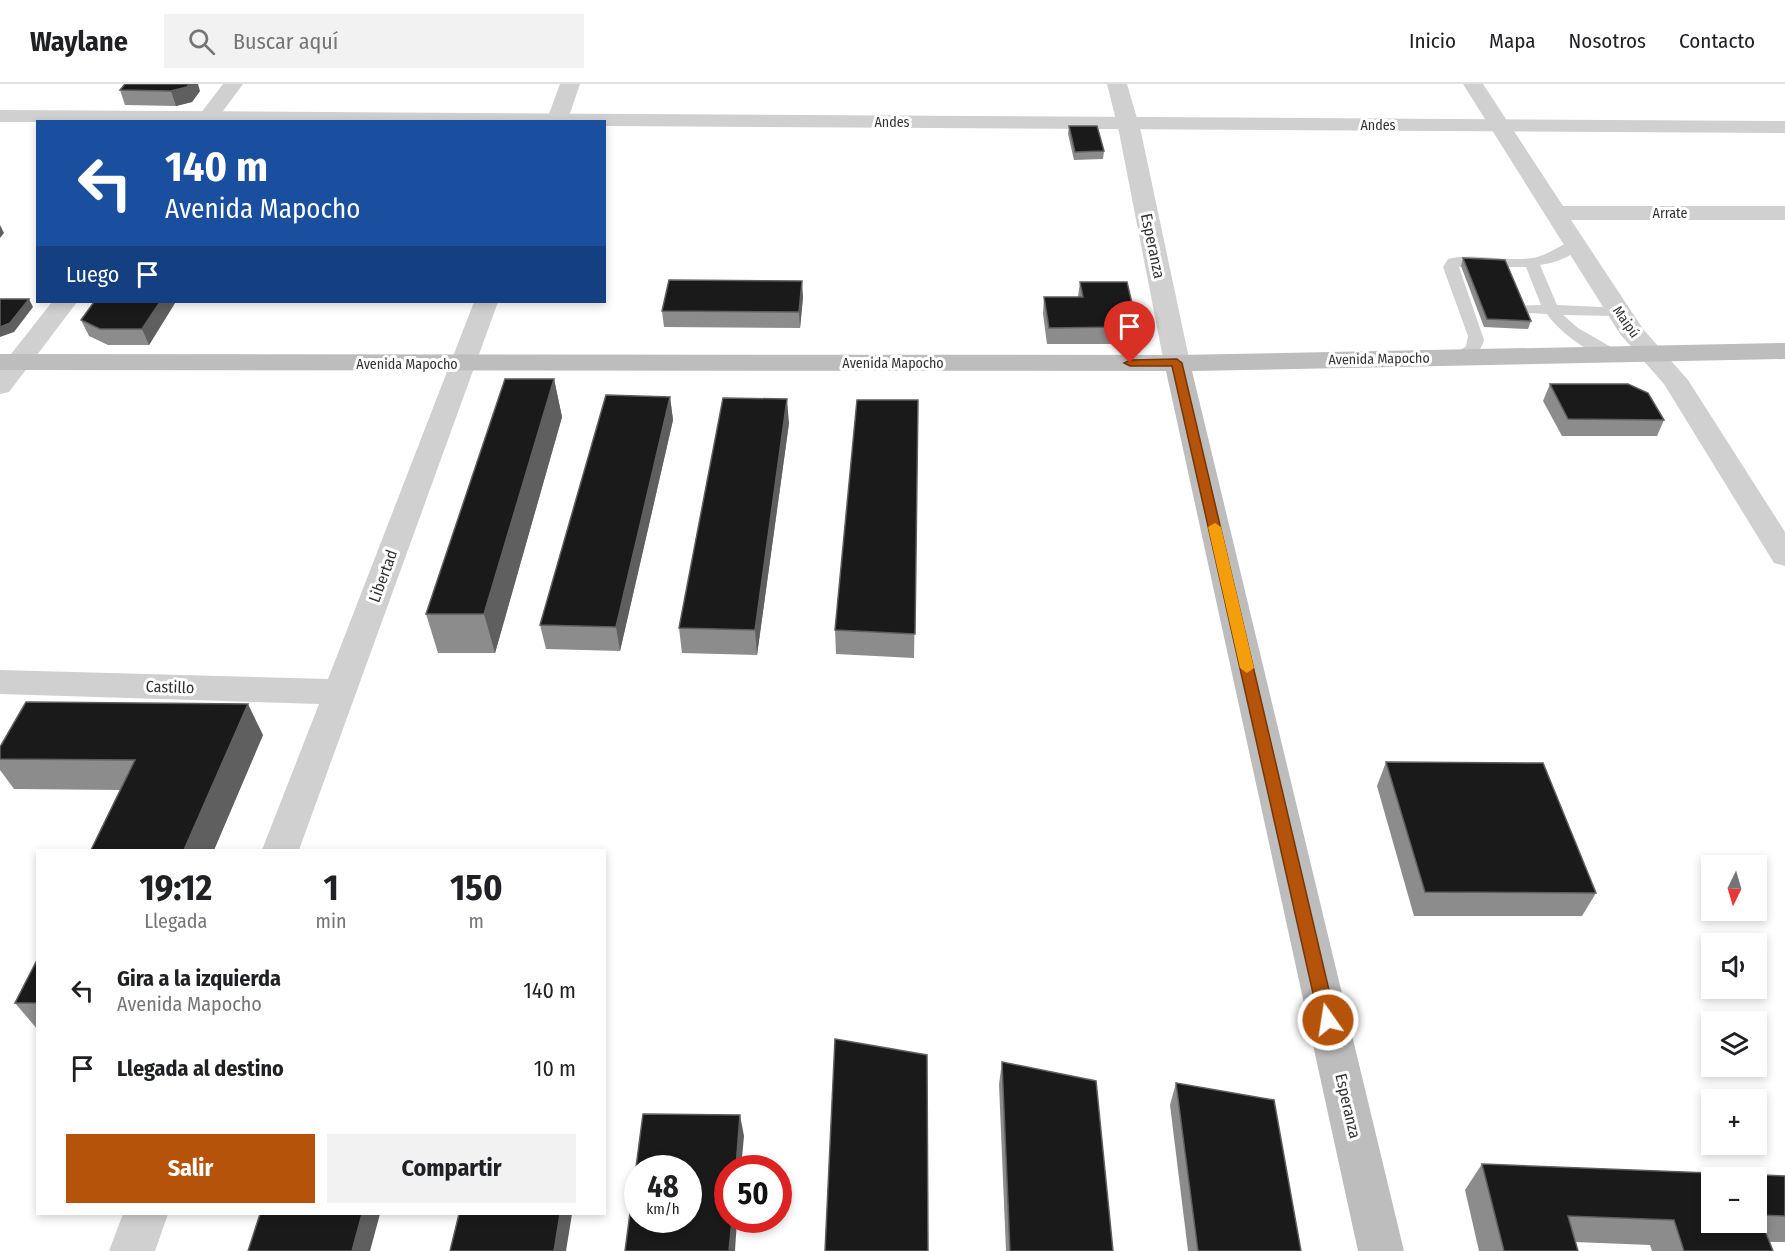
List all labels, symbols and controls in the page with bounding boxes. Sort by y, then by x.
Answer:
search box [164,14,584,68]
text: Waylane [30,25,128,58]
icon: search [185,25,218,58]
text: Buscar aquí [233,28,338,55]
text: Inicio [1409,28,1456,54]
text: Mapa [1489,28,1536,54]
text: Nosotros [1569,28,1646,54]
text: Contacto [1679,28,1755,54]
street label: Andes [874,114,910,131]
street label: Andes [1360,117,1396,134]
text: 140 m [165,142,268,192]
icon: left [66,144,144,222]
text: Avenida Mapocho [165,193,361,225]
street label: Arrate [1653,205,1688,222]
street label: Esperanza [1137,212,1169,280]
icon: arrive [131,258,164,291]
text: Luego [66,261,119,288]
pin [1104,301,1155,363]
street label: Maipú [1609,303,1643,341]
icon: arrive [1113,310,1146,343]
street label: Avenida Mapocho [1328,350,1430,368]
street label: Avenida Mapocho [842,355,944,372]
street label: Avenida Mapocho [356,356,458,373]
street label: Libertad [365,547,401,605]
street label: Castillo [145,677,195,697]
north arrow [1701,855,1767,921]
map controls [1701,855,1767,1233]
text: 19:12 [139,866,212,910]
text: 1 [323,866,339,910]
text: 150 [450,866,503,910]
text: Llegada [144,909,207,933]
text: min [316,909,347,933]
text: m [469,909,484,933]
button: sound [1701,933,1767,999]
text: Gira a la izquierda [117,965,281,992]
icon: left [66,974,99,1007]
text: 140 m [523,977,576,1004]
position arrow [1296,988,1360,1052]
text: Avenida Mapocho [117,992,262,1016]
button: layers [1701,1011,1767,1077]
icon: arrive [66,1052,99,1085]
text: Llegada al destino [117,1055,284,1082]
text: 10 m [534,1055,576,1082]
street label: Esperanza [1331,1072,1365,1140]
button: + [1701,1089,1767,1155]
button: Salir [66,1134,315,1203]
button: Compartir [327,1134,576,1203]
speed limit sign: 50 [714,1155,792,1233]
button: − [1701,1167,1767,1233]
text: 48 [647,1169,679,1205]
text: km/h [646,1200,680,1218]

